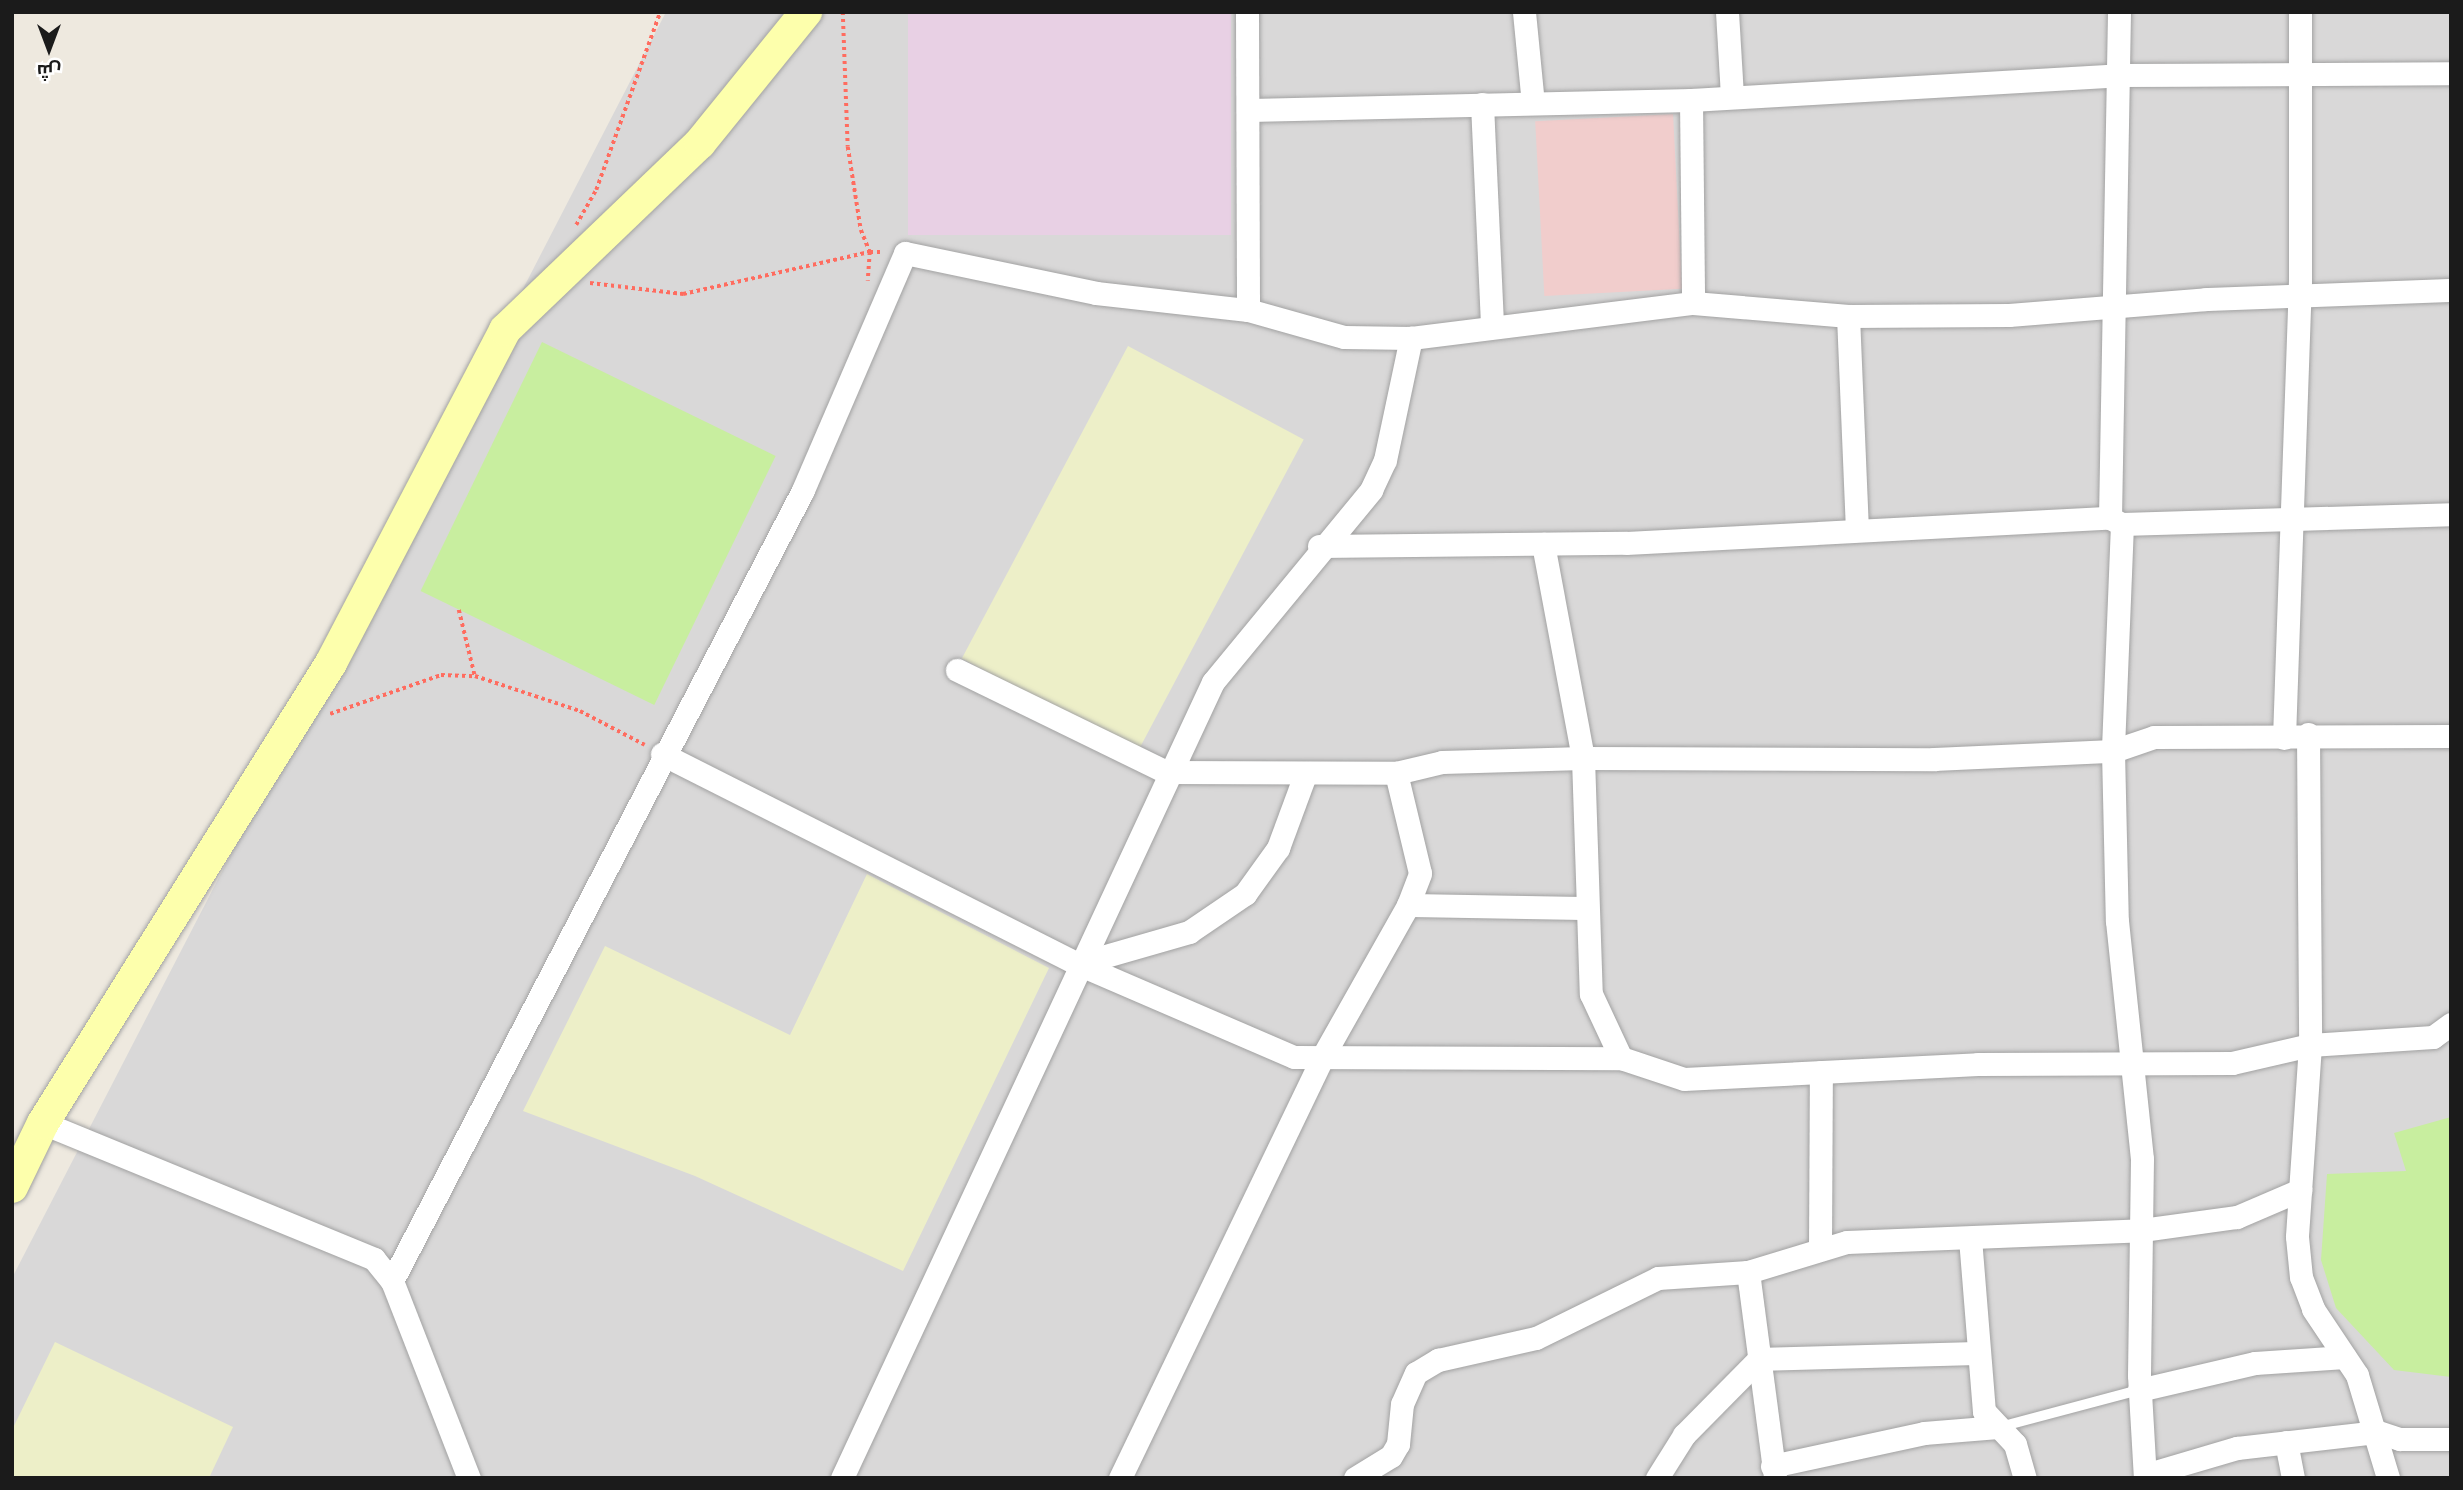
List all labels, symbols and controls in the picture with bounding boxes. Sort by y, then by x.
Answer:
north arrow [14,14,84,84]
text: ش [37,58,61,82]

